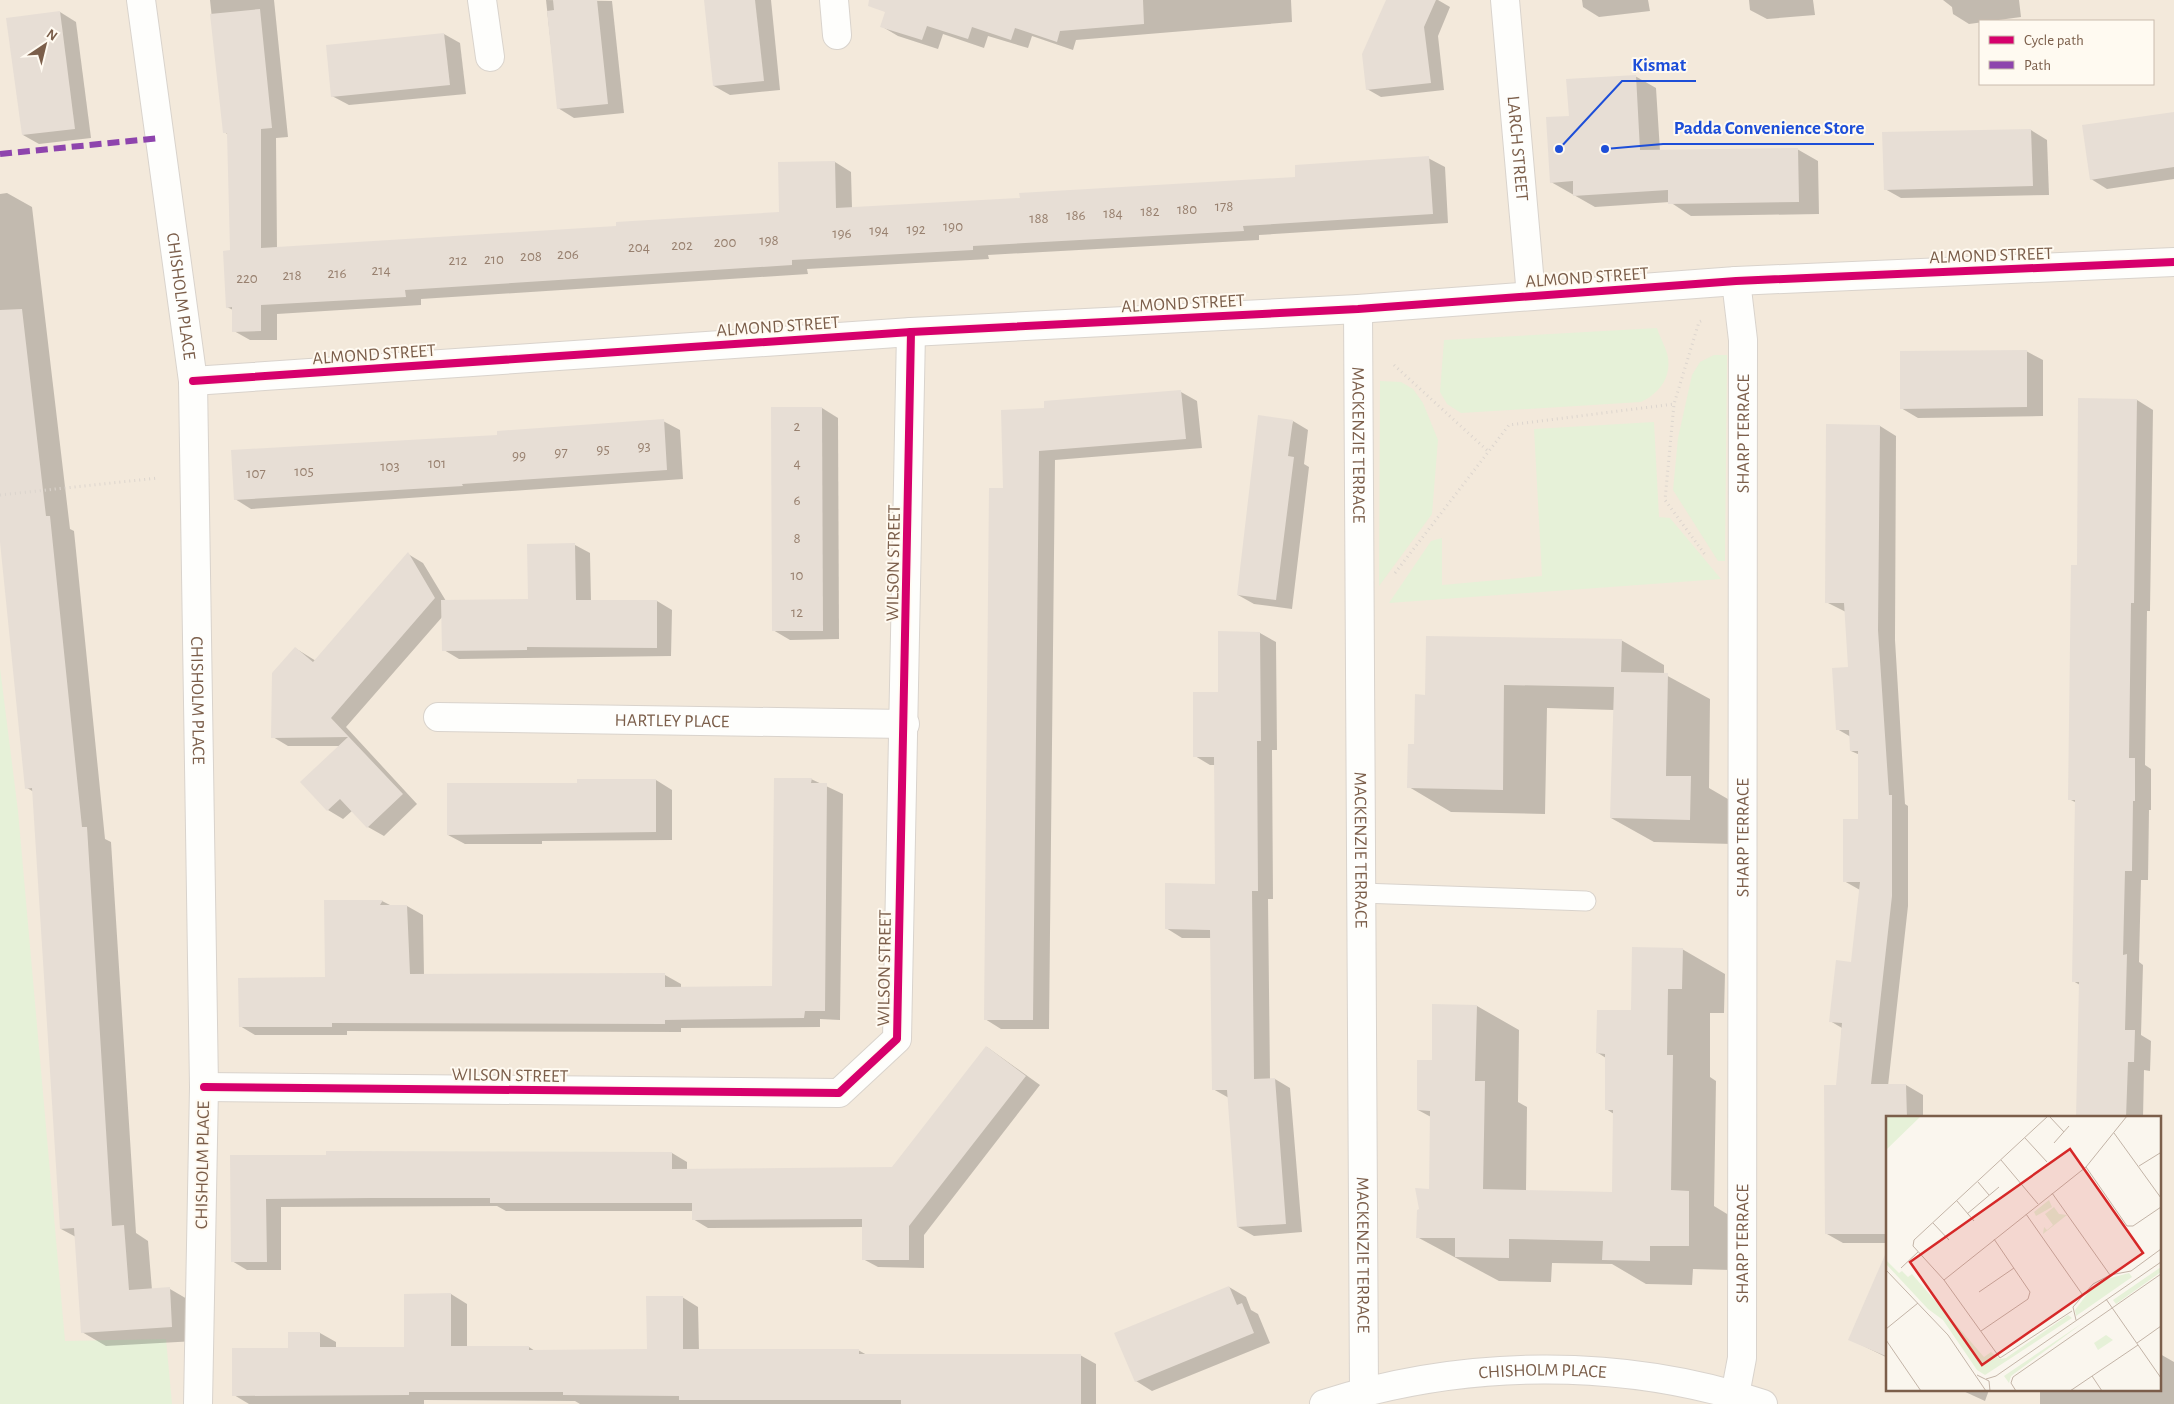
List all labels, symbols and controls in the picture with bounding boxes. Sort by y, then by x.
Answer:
north arrow [20,20,70,70]
legend [1979,20,2154,85]
text: N [44,27,60,44]
text: Cycle path [2024,33,2084,48]
callout: Kismat [1622,47,1696,81]
text: Kismat [1632,56,1687,75]
text: Path [2024,58,2051,73]
street label: LARCH STREET [1503,95,1531,202]
callout: Padda Convenience Store [1663,110,1874,144]
text: Padda Convenience Store [1674,119,1864,138]
house number: 178 [1215,199,1233,214]
house number: 180 [1177,202,1197,217]
house number: 182 [1140,204,1160,219]
house number: 184 [1103,206,1123,221]
house number: 186 [1066,208,1086,223]
house number: 188 [1029,211,1049,226]
house number: 190 [943,219,963,234]
house number: 192 [906,222,926,237]
house number: 194 [869,223,889,238]
house number: 196 [832,226,852,241]
street label: CHISHOLM PLACE [163,232,198,361]
house number: 198 [759,233,779,248]
house number: 200 [714,235,736,250]
house number: 202 [671,238,693,253]
house number: 204 [628,240,650,255]
street label: ALMOND STREET [1929,245,2053,267]
house number: 206 [557,247,579,262]
house number: 208 [520,249,542,264]
house number: 210 [484,252,504,267]
house number: 212 [449,253,468,268]
house number: 214 [371,263,391,278]
street label: ALMOND STREET [1525,265,1650,291]
house number: 216 [327,266,347,281]
house number: 218 [282,268,302,283]
house number: 220 [236,271,258,286]
street label: ALMOND STREET [1121,292,1245,316]
street label: ALMOND STREET [716,314,841,340]
street label: ALMOND STREET [312,342,437,368]
street label: MACKENZIE TERRACE [1348,367,1367,524]
street label: SHARP TERRACE [1735,374,1753,493]
house number: 2 [794,419,801,434]
house number: 93 [637,439,651,454]
house number: 95 [596,442,610,457]
house number: 97 [554,445,568,460]
house number: 99 [512,448,526,463]
house number: 101 [428,456,446,471]
house number: 4 [793,456,801,471]
house number: 103 [380,459,400,474]
house number: 105 [294,464,314,479]
house number: 107 [246,466,266,481]
house number: 6 [793,493,801,508]
street label: WILSON STREET [884,504,904,622]
house number: 8 [793,531,801,546]
house number: 10 [790,568,804,583]
house number: 12 [791,605,803,620]
street label: CHISHOLM PLACE [187,636,207,765]
street label: HARTLEY PLACE [615,712,730,731]
street label: MACKENZIE TERRACE [1351,772,1369,929]
street label: SHARP TERRACE [1734,778,1753,897]
street label: WILSON STREET [875,909,895,1027]
street label: WILSON STREET [451,1066,569,1086]
street label: CHISHOLM PLACE [193,1100,213,1229]
inset map [1886,1116,2162,1392]
street label: MACKENZIE TERRACE [1353,1177,1372,1334]
street label: SHARP TERRACE [1734,1184,1752,1303]
street label: CHISHOLM PLACE [1478,1361,1607,1383]

